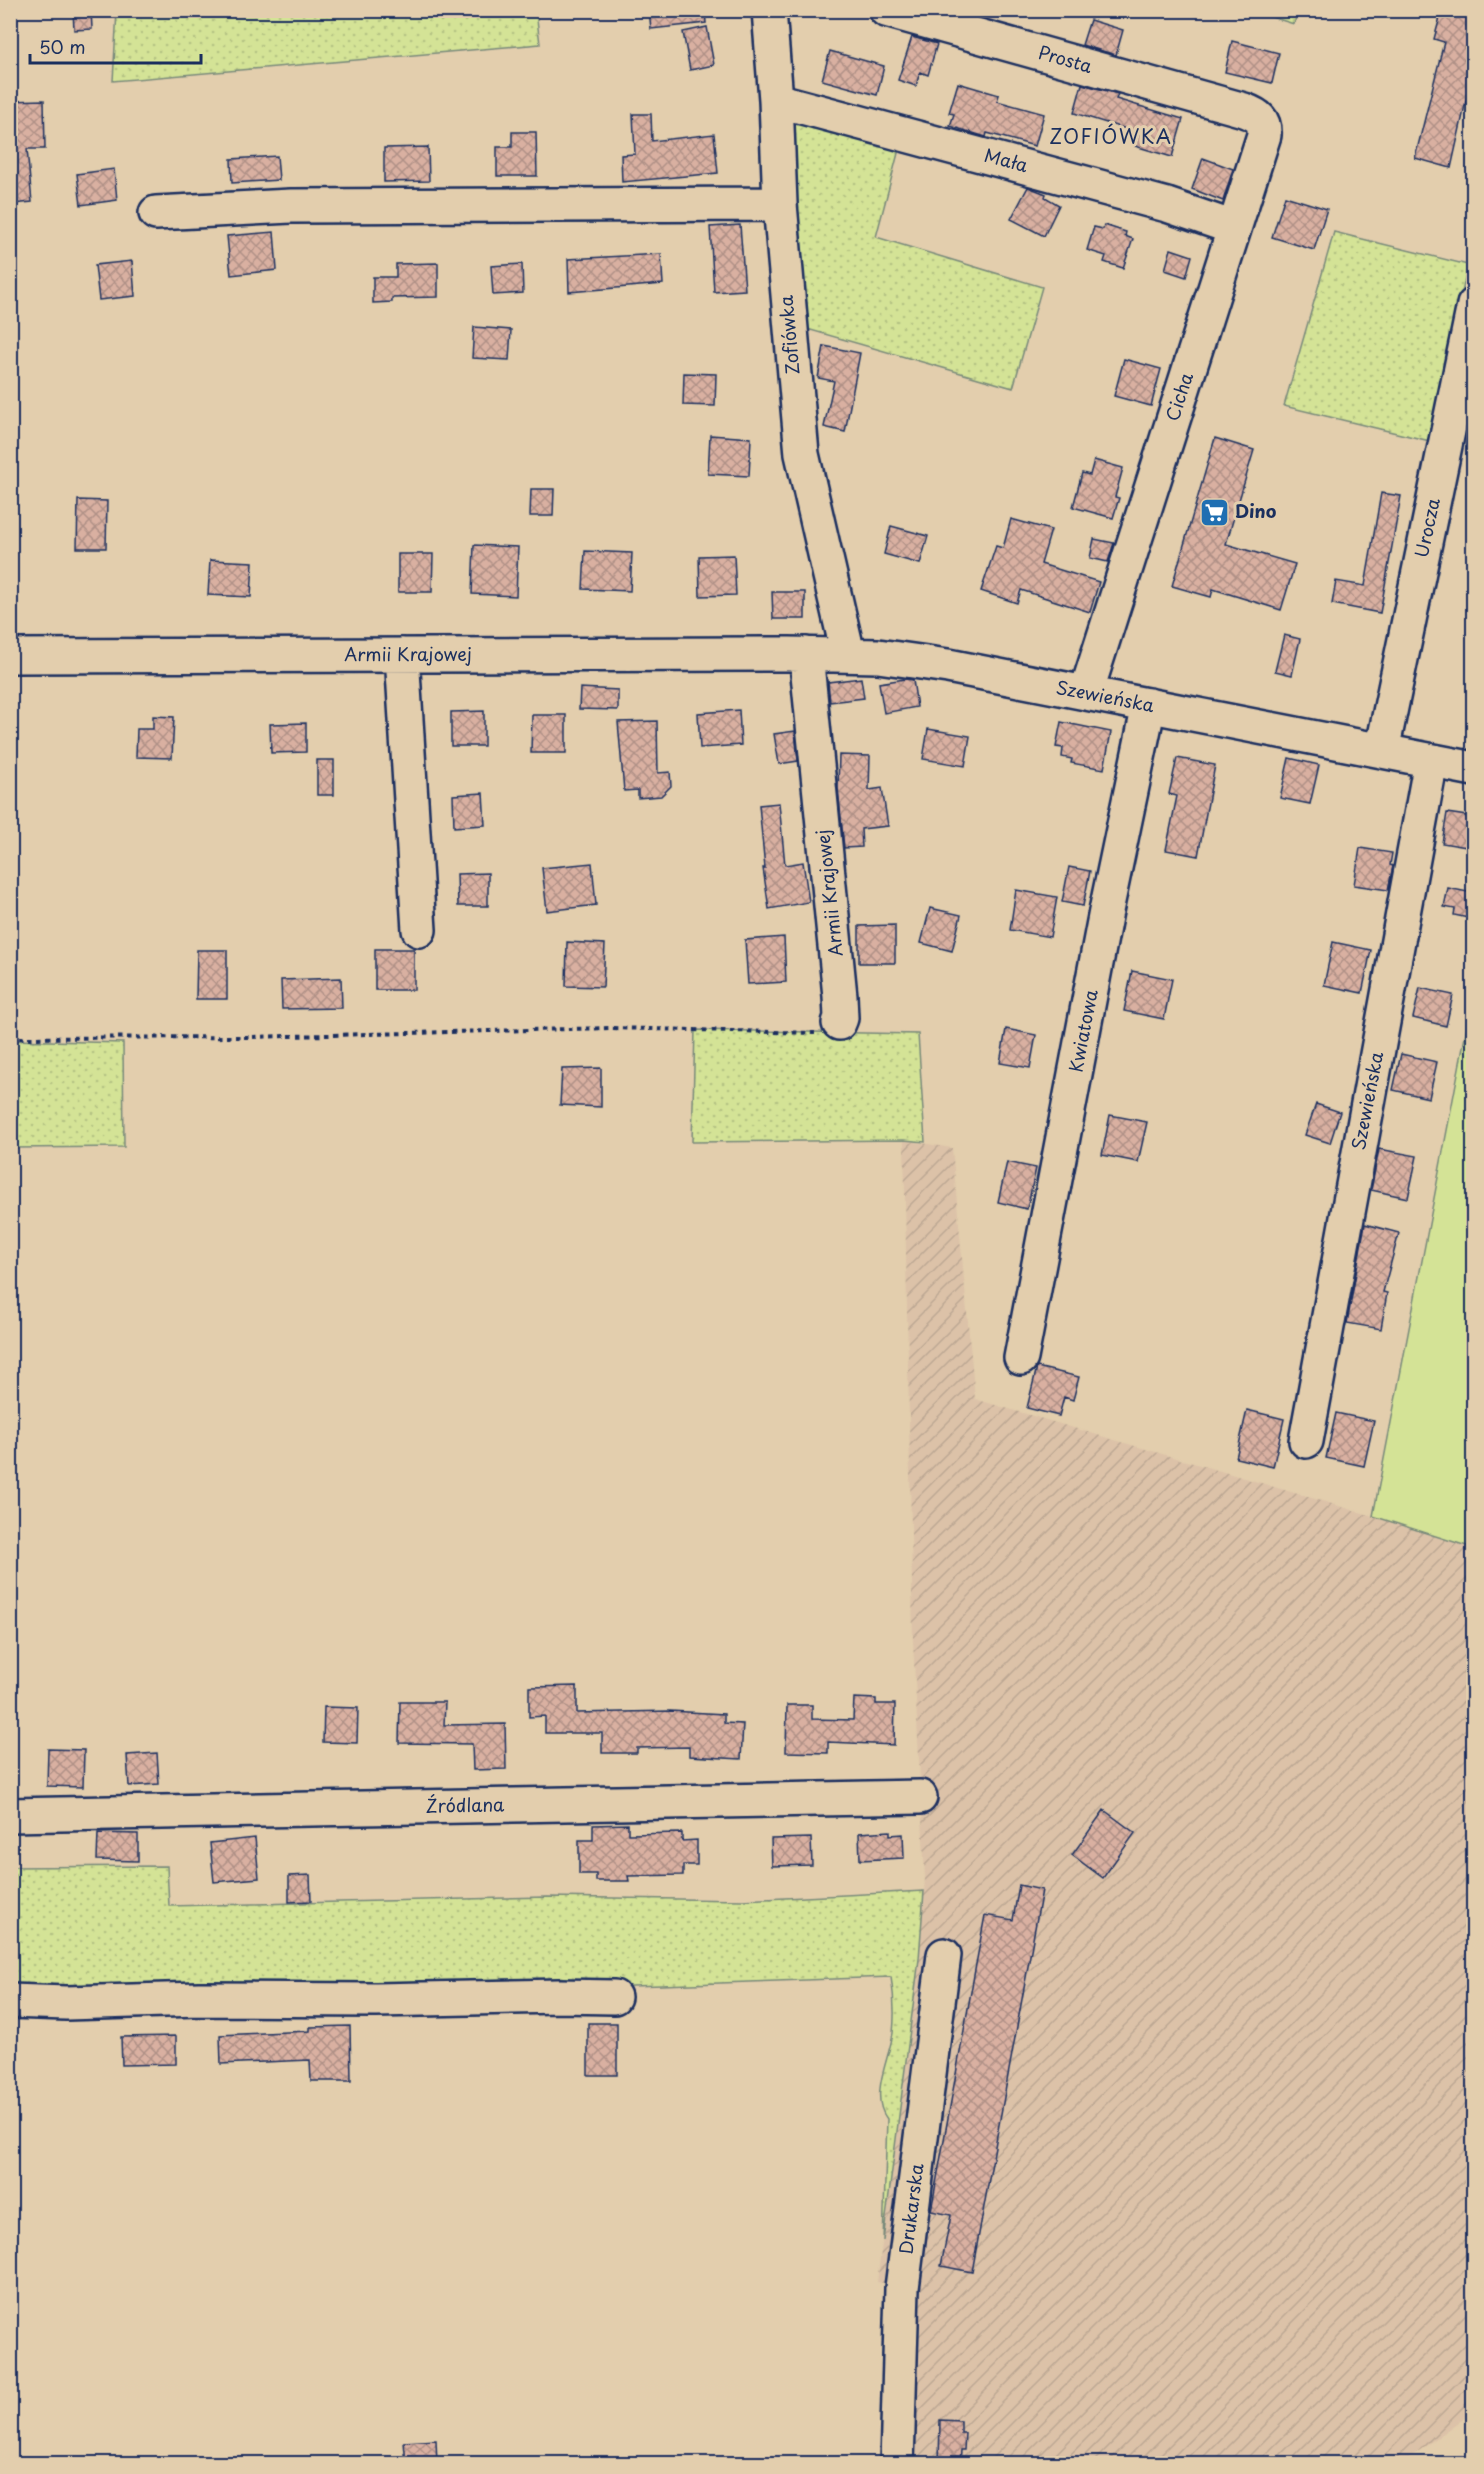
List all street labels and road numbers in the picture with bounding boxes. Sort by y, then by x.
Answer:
street label: Prosta [1035,38,1096,79]
street label: Mała [982,141,1032,178]
street label: Zofiówka [772,294,805,376]
street label: Cicha [1158,368,1199,424]
street label: Urocza [1407,495,1446,560]
street label: Armii Krajowej [344,640,472,667]
street label: Szewieńska [1054,673,1157,718]
street label: Armii Krajowej [808,828,849,958]
street label: Kwiatowa [1061,986,1104,1074]
street label: Szewieńska [1344,1049,1389,1152]
street label: Źródlana [425,1790,505,1819]
street label: Drukarska [892,2161,930,2256]

